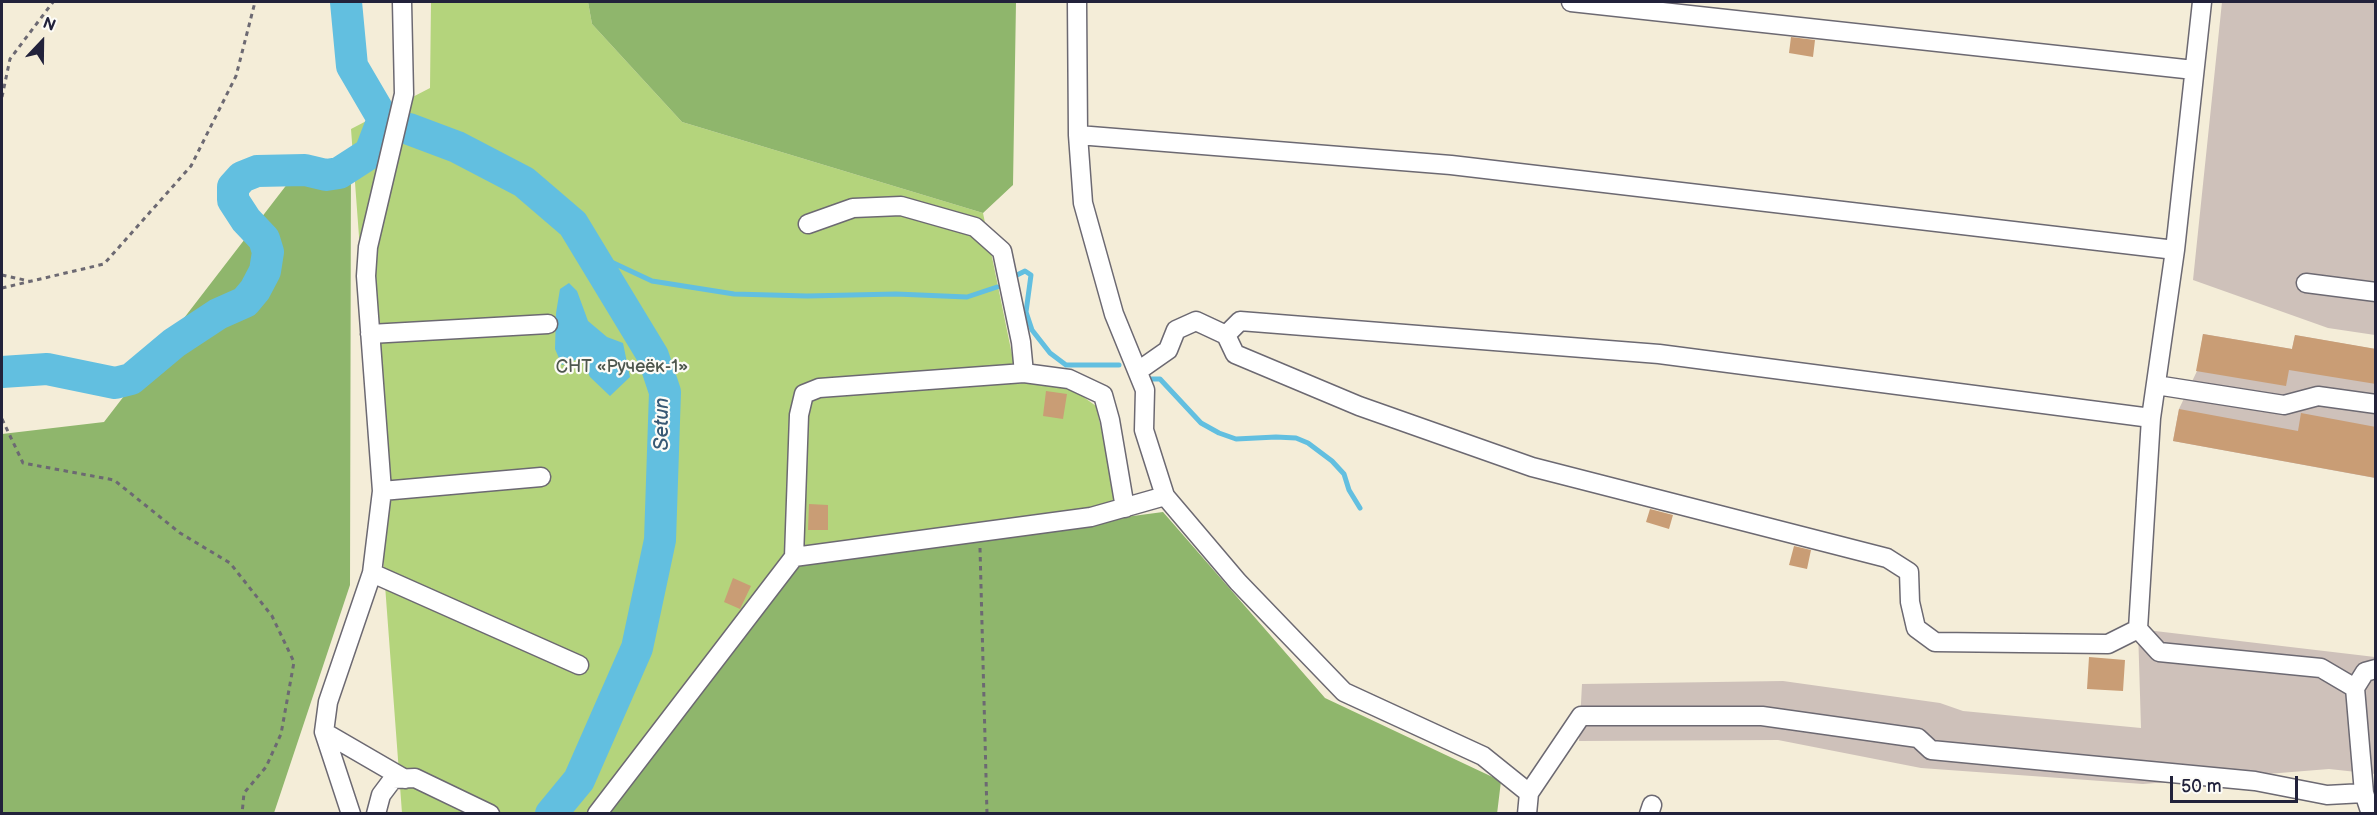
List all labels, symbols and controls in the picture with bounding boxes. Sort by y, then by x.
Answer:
north arrow [12,12,72,72]
text: N [40,14,58,36]
park label: СНТ «Ручеёк-1» [556,356,688,378]
water label: Setun [651,398,675,450]
scale bar [2173,764,2300,802]
text: 50 m [2181,776,2222,797]

